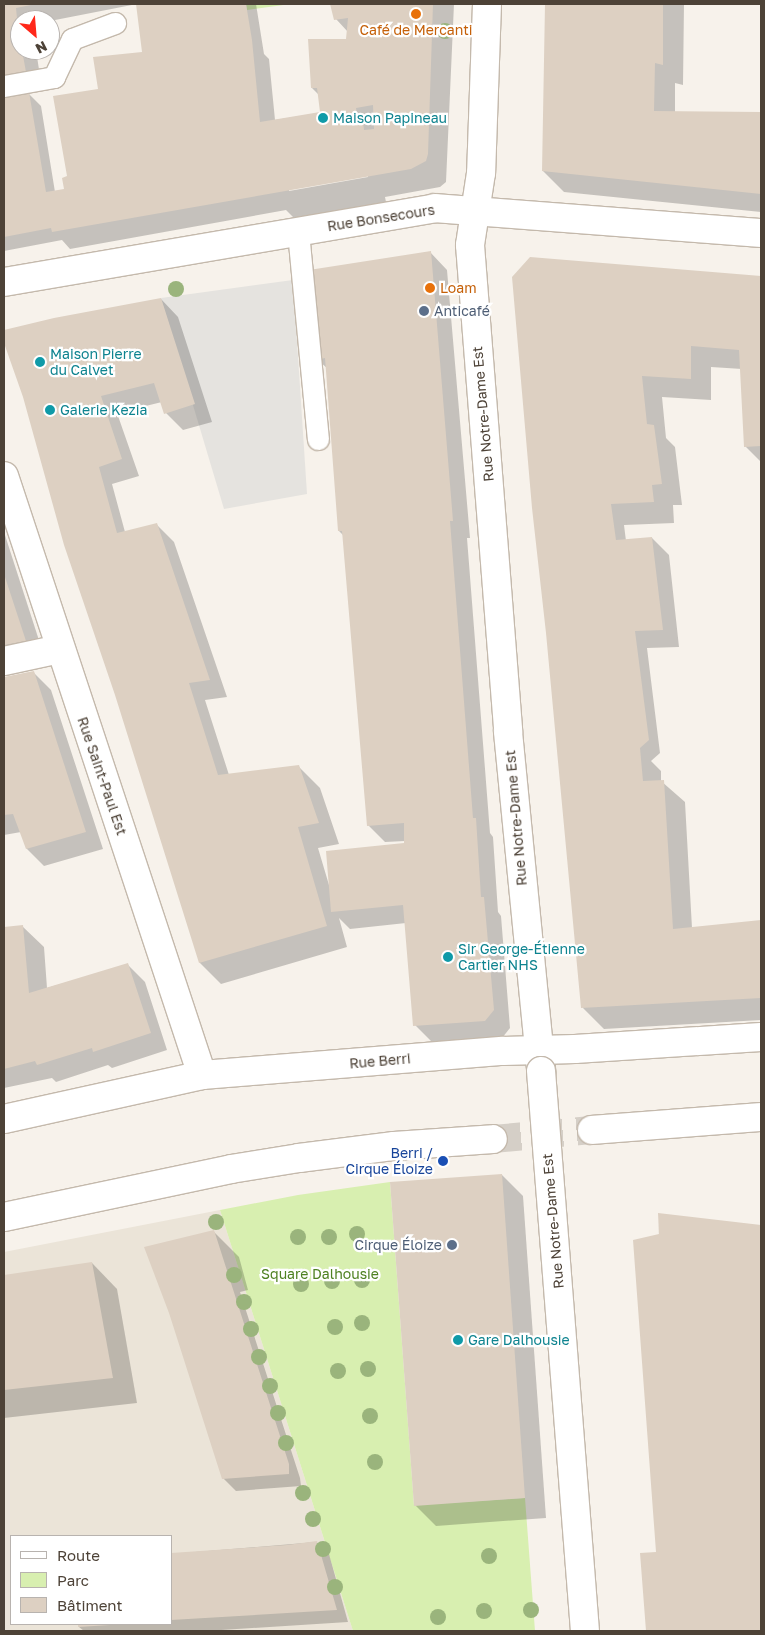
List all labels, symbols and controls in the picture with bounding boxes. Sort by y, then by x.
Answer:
marker: Café de Mercanti [410,8,422,20]
north arrow [10,10,60,60]
place label: Café de Mercanti [359,22,473,38]
text: N [33,38,50,58]
place label: Maison Papineau [333,110,447,126]
marker: Maison Papineau [317,112,329,124]
street label: Rue Bonsecours [326,201,436,235]
place label: Loam [440,280,477,296]
marker: Loam [424,282,436,294]
place label: Anticafé [434,303,490,319]
marker: Anticafé [418,305,430,317]
place label: Maison Pierre du Calvet [50,346,142,378]
street label: Rue Notre-Dame Est [469,346,497,482]
marker: Maison Pierre du Calvet [34,356,46,368]
place label: Galerie Kezia [60,402,147,418]
marker: Galerie Kezia [44,404,56,416]
street label: Rue Saint-Paul Est [74,715,130,837]
street label: Rue Notre-Dame Est [502,750,530,886]
place label: Sir George-Étienne Cartier NHS [458,941,585,974]
marker: Sir George-Étienne Cartier NHS [442,951,454,963]
street label: Rue Berri [349,1050,411,1072]
place label: Berri / Cirque Éloize [345,1145,433,1178]
street label: Rue Notre-Dame Est [539,1153,567,1289]
marker: Berri / Cirque Éloize [437,1155,449,1167]
place label: Cirque Éloize [354,1237,442,1253]
marker: Cirque Éloize [446,1239,458,1251]
park label: Square Dalhousie [261,1266,379,1282]
place label: Gare Dalhousie [468,1332,570,1348]
marker: Gare Dalhousie [452,1334,464,1346]
legend [10,1535,172,1625]
text: Route [57,1546,100,1564]
text: Parc [57,1571,89,1589]
text: Bâtiment [57,1596,122,1614]

